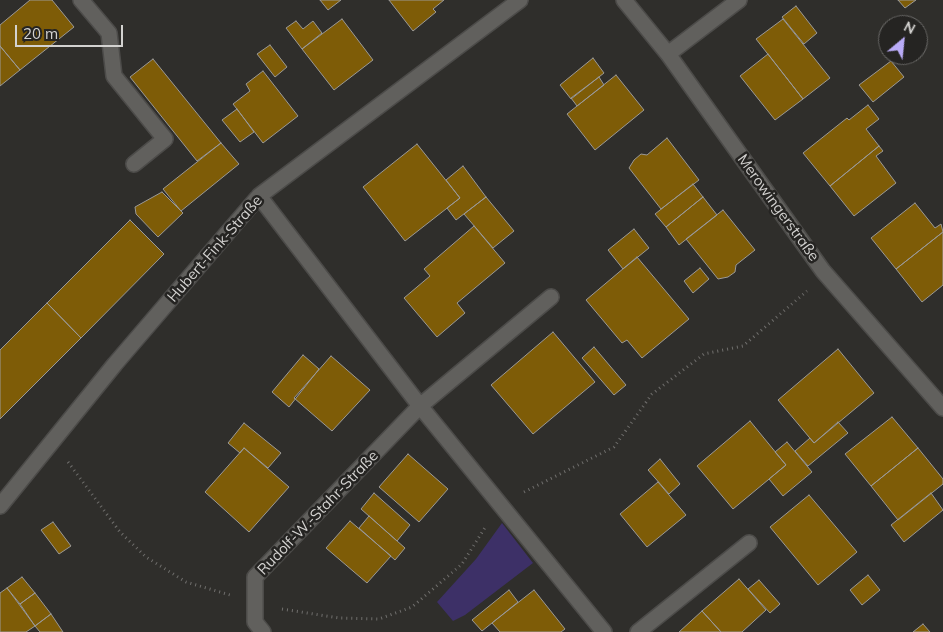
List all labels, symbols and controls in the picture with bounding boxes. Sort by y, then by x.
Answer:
scale bar [18,15,125,47]
north arrow [878,15,928,65]
text: N [901,17,918,38]
text: 20 m [23,24,58,43]
street label: Merowingerstraße [733,151,823,265]
street label: Hubert-Fink-Straße [164,192,266,306]
street label: Rudolf-W.-Stahr-Straße [254,447,382,579]

